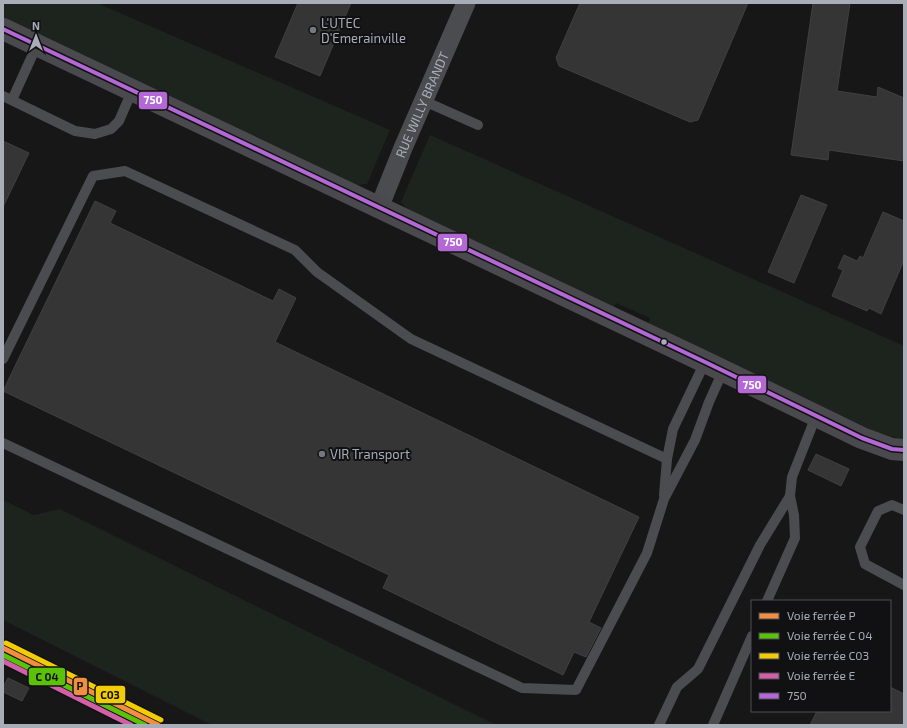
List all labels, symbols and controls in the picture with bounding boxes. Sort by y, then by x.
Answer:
place label: L'UTEC D'Emerainville [321,15,406,46]
north arrow [16,16,56,56]
text: N [32,19,40,32]
marker: L'UTEC D'Emerainville [308,25,318,35]
street label: RUE WILLY BRANDT [392,49,452,160]
line badge: 750 [138,91,168,110]
text: 750 [144,93,162,106]
line badge: 750 [437,233,468,252]
text: 750 [444,235,462,248]
unlabelled marker [659,337,669,347]
line badge: 750 [737,375,767,394]
text: 750 [743,378,761,391]
place label: VIR Transport [330,446,410,462]
marker: VIR Transport [317,449,327,459]
legend [751,600,891,712]
text: Voie ferrée P [787,608,856,622]
text: Voie ferrée C 04 [787,628,873,642]
text: Voie ferrée C03 [787,648,869,662]
line badge: C 04 [28,667,66,686]
text: Voie ferrée E [787,668,856,682]
text: C 04 [36,670,58,683]
line badge: P [73,677,88,696]
text: P [77,679,84,692]
line badge: C03 [95,685,126,704]
text: C03 [100,688,120,701]
text: 750 [787,688,807,702]

